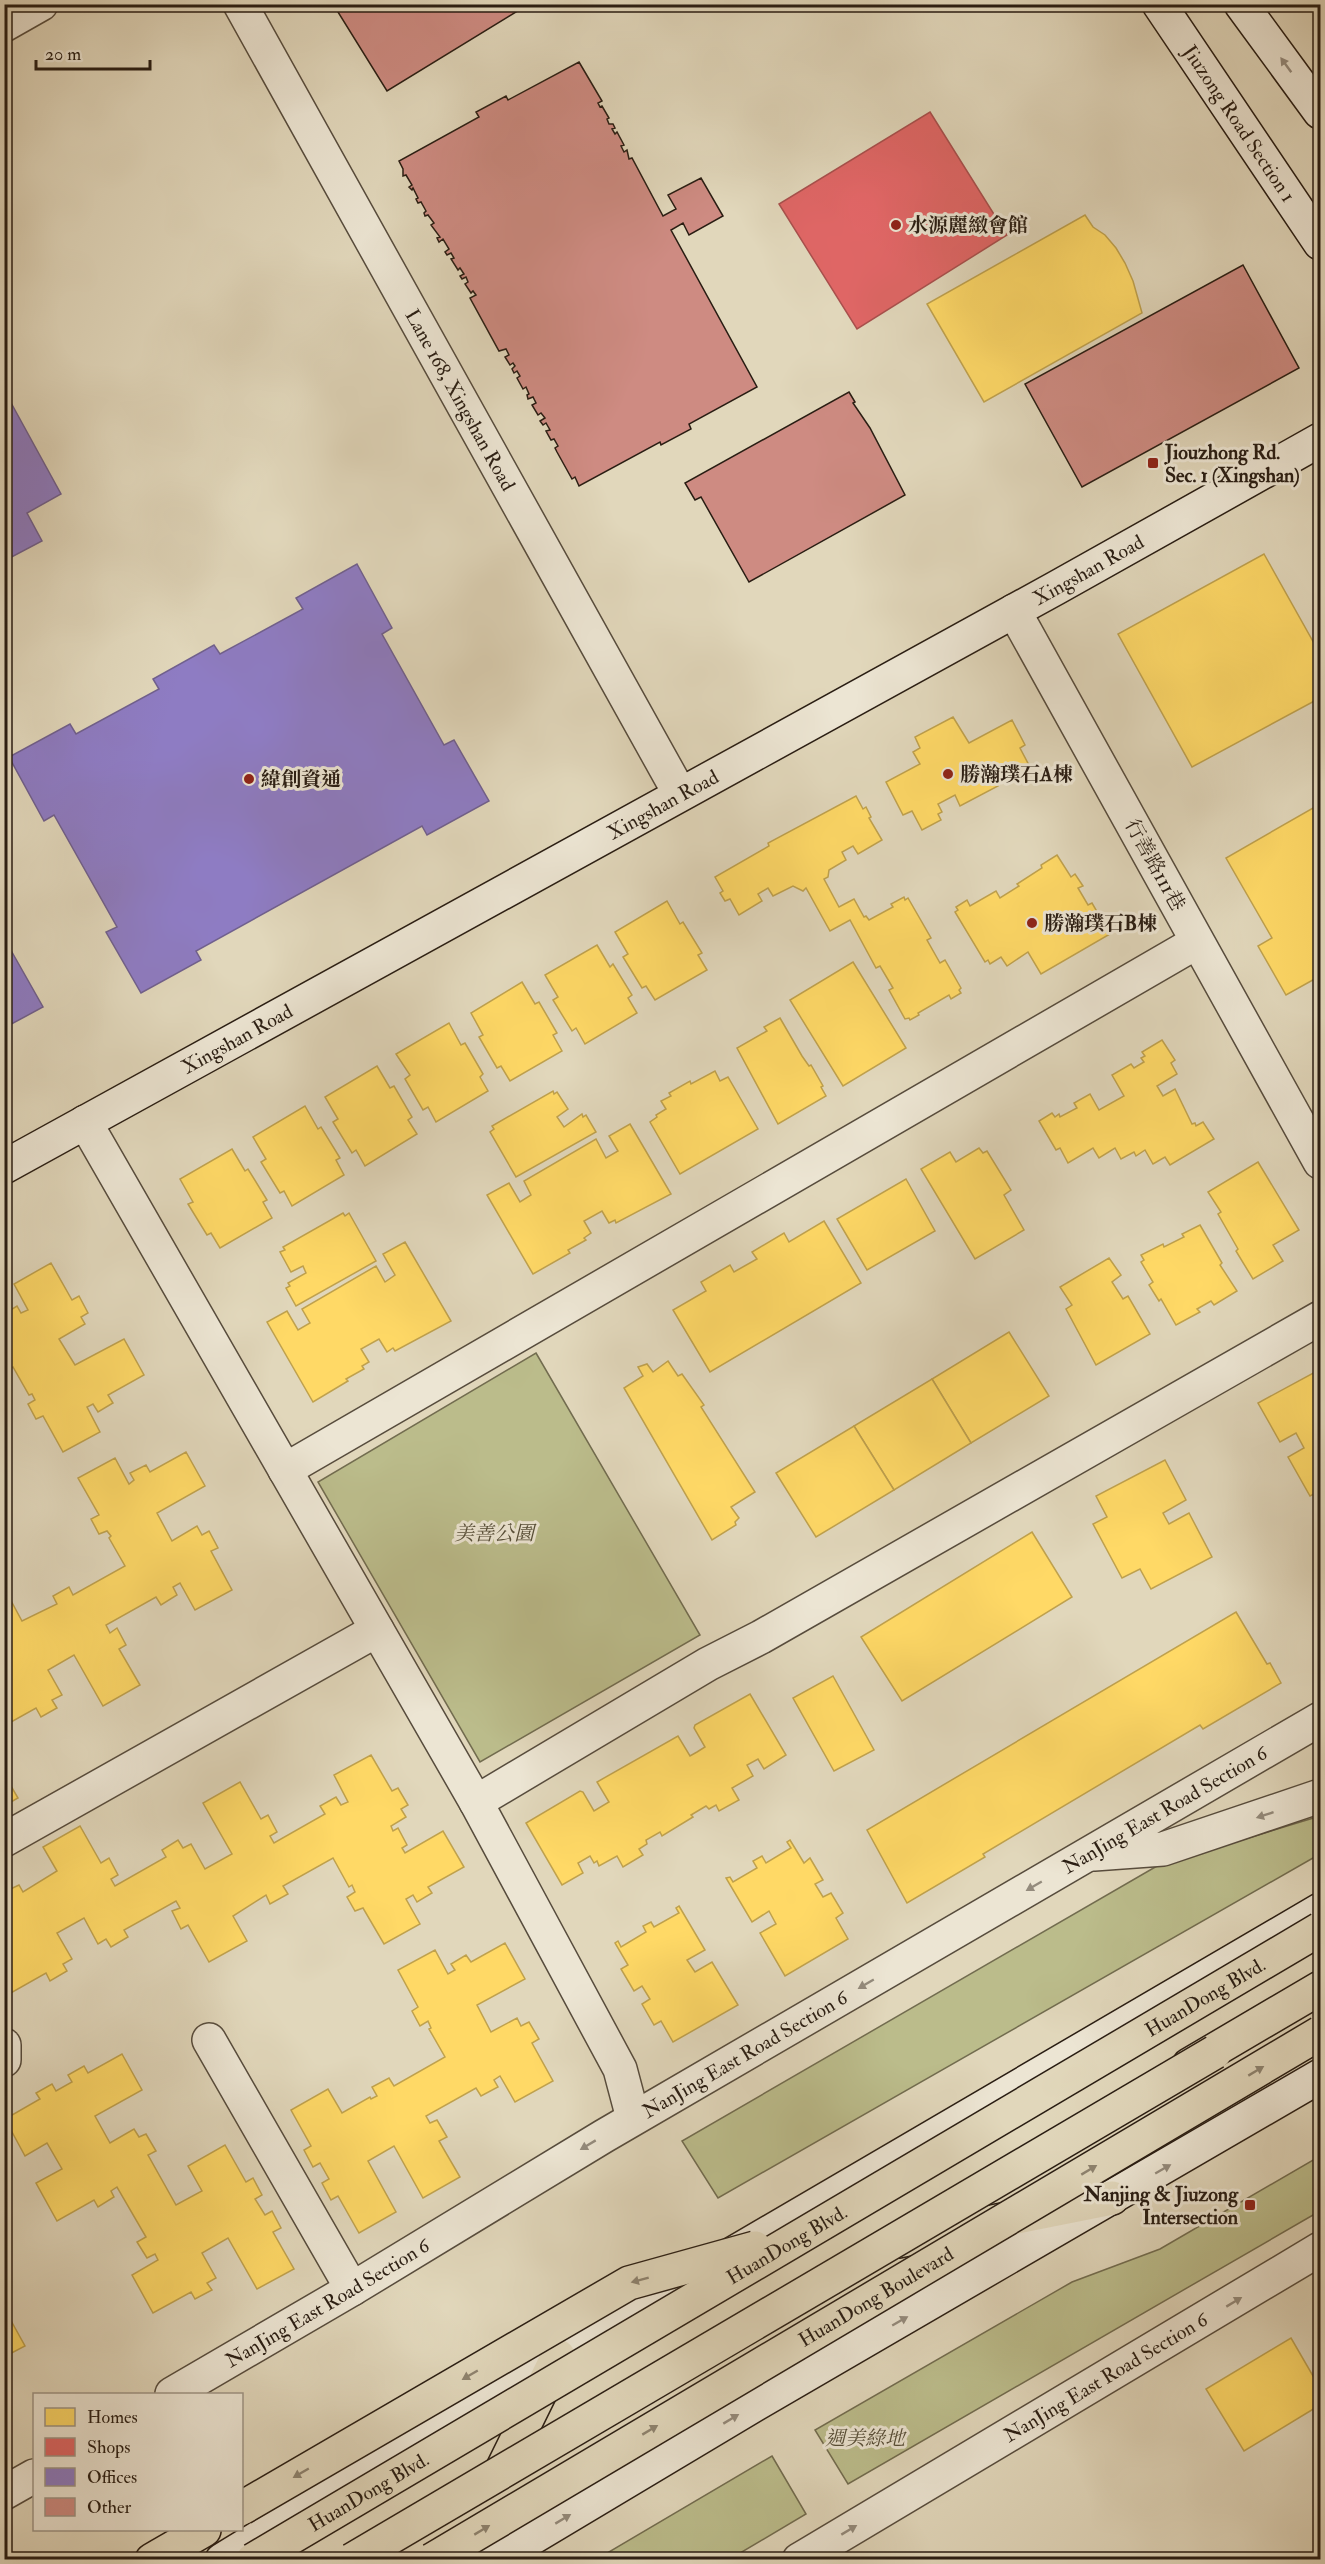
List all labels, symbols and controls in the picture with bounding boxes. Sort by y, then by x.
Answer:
scale bar [36,33,150,71]
street label: Jiuzong Road Section 1 [1177,39,1301,207]
text: 20 m [45,43,81,66]
one-way arrow [1280,57,1292,73]
place label: 水源麗緻會館 [908,213,1028,238]
marker: 水源麗緻會館 [889,218,903,232]
street label: Lane 168, Xingshan Road [400,305,521,495]
place label: Jiouzhong Rd. Sec. 1 (Xingshan) [1164,440,1300,489]
marker: Jiouzhong Rd. Sec. 1 (Xingshan) [1146,456,1160,470]
street label: Xingshan Road [1029,529,1148,611]
place label: 勝瀚璞石A棟 [960,762,1073,787]
street label: Xingshan Road [603,764,723,845]
place label: 緯創資通 [261,767,341,792]
marker: 勝瀚璞石A棟 [941,767,955,781]
marker: 緯創資通 [242,772,256,786]
street label: 行善路111巷 [1119,815,1191,915]
place label: 勝瀚璞石B棟 [1044,911,1157,936]
marker: 勝瀚璞石B棟 [1025,916,1039,930]
street label: Xingshan Road [177,998,297,1079]
park label: 美善公園 [454,1521,537,1546]
street label: NanJing East Road Section 6 [1058,1740,1272,1879]
one-way arrow [1256,1811,1274,1821]
one-way arrow [1026,1880,1042,1891]
street label: HuanDong Blvd. [1140,1952,1270,2042]
one-way arrow [857,1979,874,1989]
street label: NanJing East Road Section 6 [638,1984,852,2123]
one-way arrow [1248,2066,1265,2076]
one-way arrow [580,2139,596,2150]
one-way arrow [1155,2163,1171,2174]
one-way arrow [1080,2166,1097,2176]
place label: Nanjing & Jiuzong Intersection [1083,2182,1239,2230]
marker: Nanjing & Jiuzong Intersection [1243,2198,1257,2212]
street label: HuanDong Blvd. [722,2199,851,2290]
street label: NanJing East Road Section 6 [221,2232,435,2373]
street label: HuanDong Boulevard [794,2241,958,2352]
one-way arrow [630,2276,648,2285]
one-way arrow [1226,2296,1242,2307]
street label: NanJing East Road Section 6 [999,2306,1213,2447]
one-way arrow [892,2316,909,2326]
one-way arrow [461,2370,478,2380]
legend [33,2393,243,2531]
text: Homes [87,2406,138,2429]
one-way arrow [723,2413,739,2424]
one-way arrow [642,2425,658,2436]
park label: 週美綠地 [825,2426,907,2451]
text: Shops [87,2436,130,2459]
street label: HuanDong Blvd. [304,2447,433,2537]
text: Offices [87,2466,137,2489]
one-way arrow [292,2468,309,2478]
text: Other [87,2496,131,2519]
one-way arrow [555,2513,571,2524]
one-way arrow [474,2524,490,2535]
one-way arrow [841,2524,857,2535]

